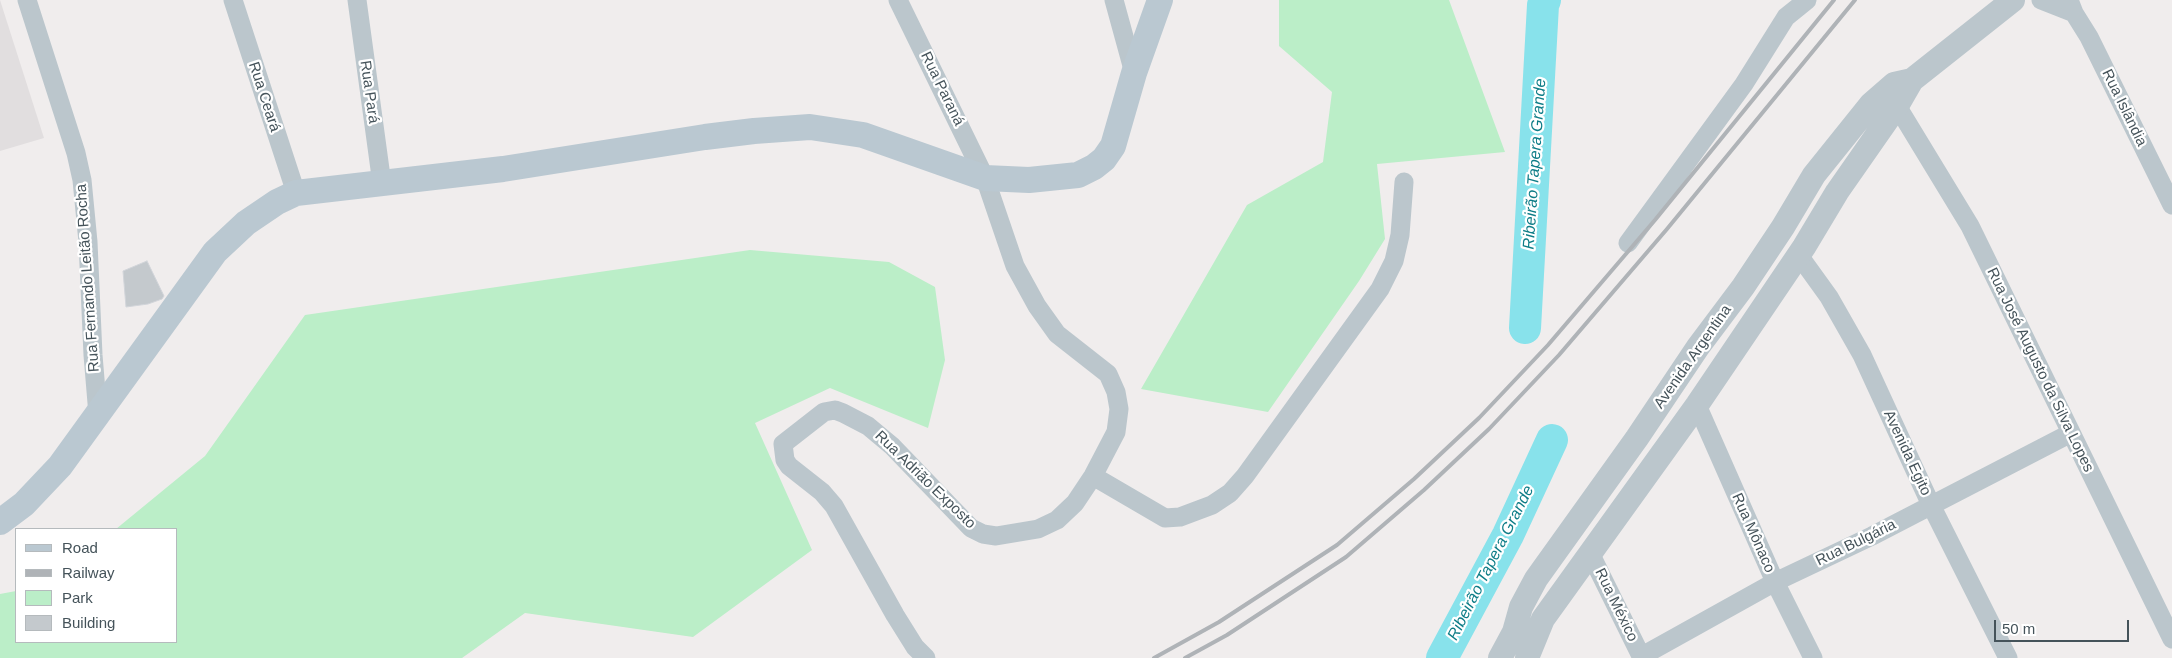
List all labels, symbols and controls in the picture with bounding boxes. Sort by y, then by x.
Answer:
street label: Rua Paraná [916,49,968,129]
street label: Rua Pará [356,59,382,125]
street label: Rua Ceará [244,60,284,134]
street label: Rua Islândia [2098,67,2150,149]
water label: Ribeirão Tapera Grande [1519,78,1551,250]
street label: Rua Fernando Leitão Rocha [72,183,104,373]
street label: Rua José Augusto da Silva Lopes [1983,265,2097,475]
street label: Avenida Argentina [1651,302,1735,412]
street label: Avenida Egito [1879,407,1935,499]
street label: Rua Adrião Exposto [871,427,979,533]
water label: Ribeirão Tapera Grande [1444,482,1538,644]
street label: Rua Mônaco [1727,490,1779,576]
street label: Rua Bulgária [1813,516,1899,570]
legend [15,528,178,643]
text: Road [62,539,98,556]
text: Railway [62,564,115,581]
street label: Rua México [1591,565,1641,645]
text: Park [62,589,93,606]
scale bar [1997,610,2132,642]
text: Building [62,614,115,631]
text: 50 m [2002,620,2035,637]

